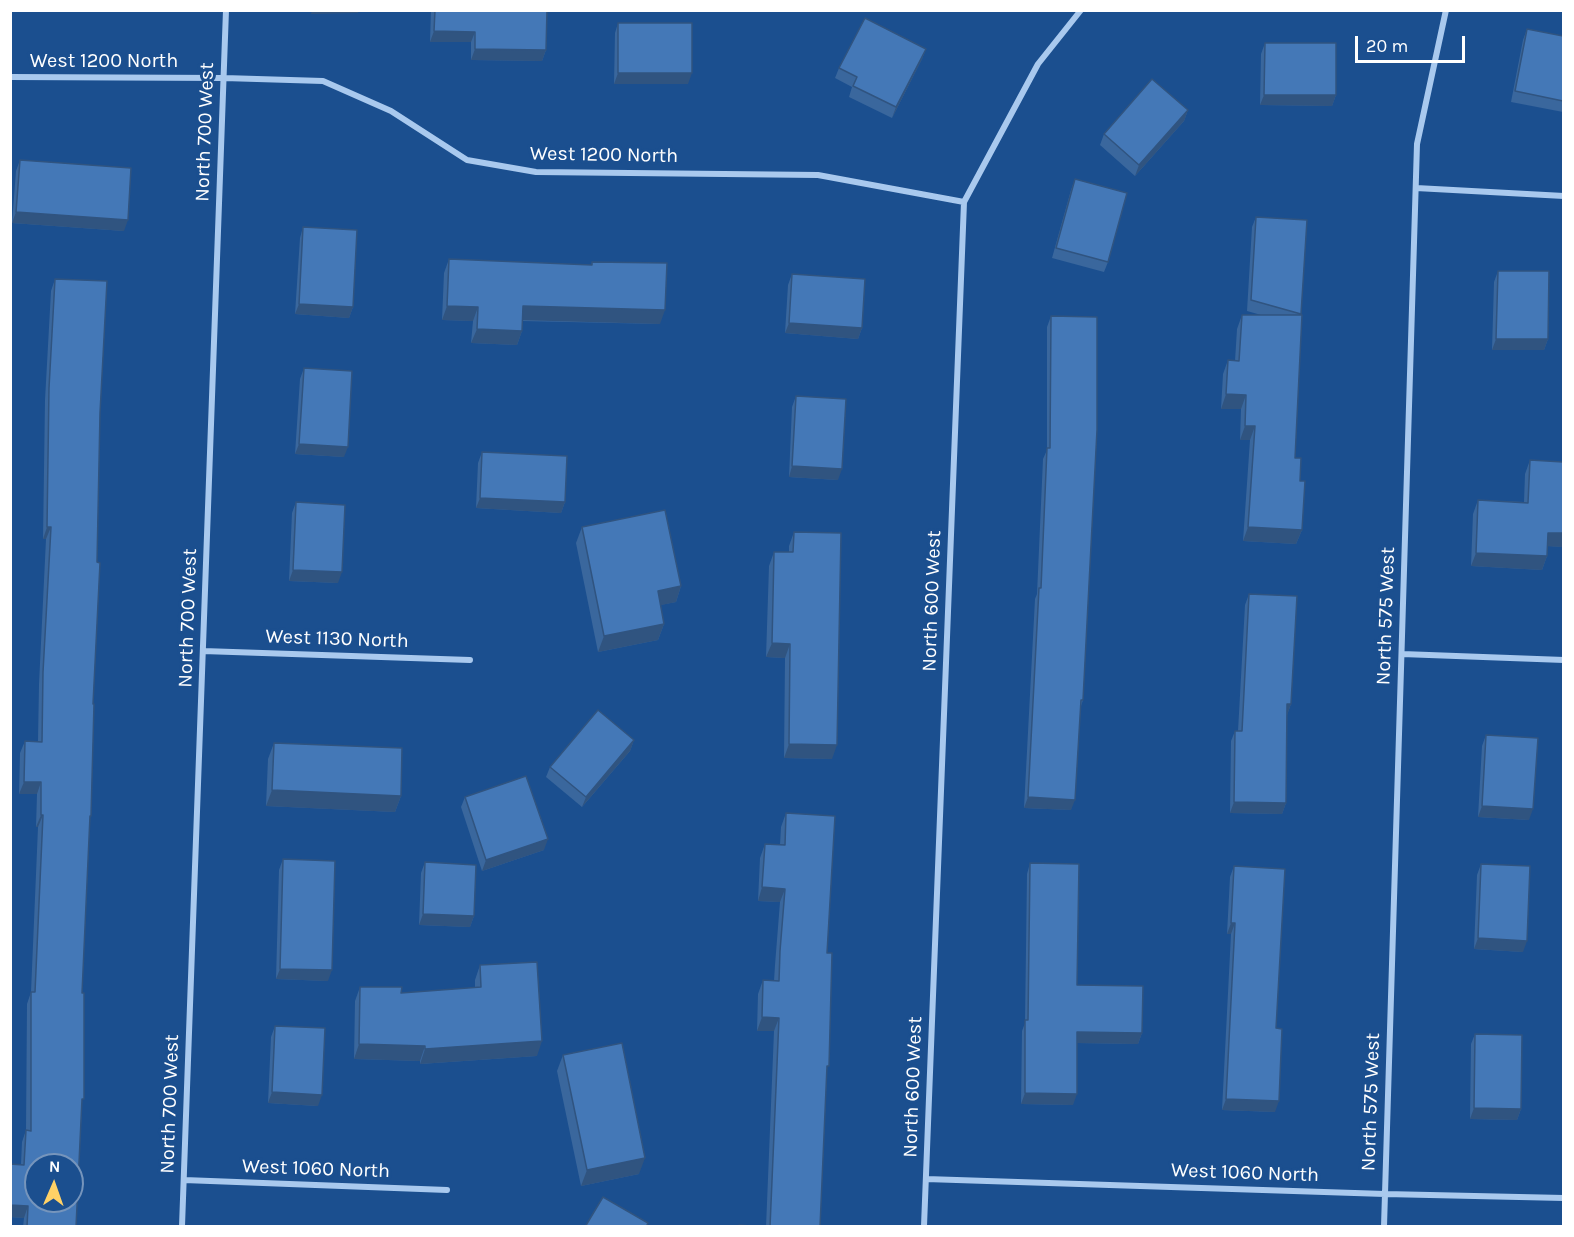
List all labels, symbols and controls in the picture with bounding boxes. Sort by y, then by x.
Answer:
scale bar [1358,24,1468,62]
text: 20 m [1366,35,1408,57]
street label: West 1200 North [30,49,178,73]
street label: North 700 West [191,62,219,202]
street label: West 1200 North [530,142,678,168]
street label: North 600 West [918,530,946,672]
street label: North 575 West [1372,546,1400,686]
street label: North 700 West [174,548,202,688]
street label: West 1130 North [265,625,409,653]
street label: North 600 West [899,1016,927,1158]
street label: North 575 West [1357,1032,1385,1172]
street label: North 700 West [156,1034,184,1174]
north arrow [24,1153,84,1213]
street label: West 1060 North [241,1154,391,1184]
text: N [48,1157,61,1176]
street label: West 1060 North [1170,1158,1320,1188]

